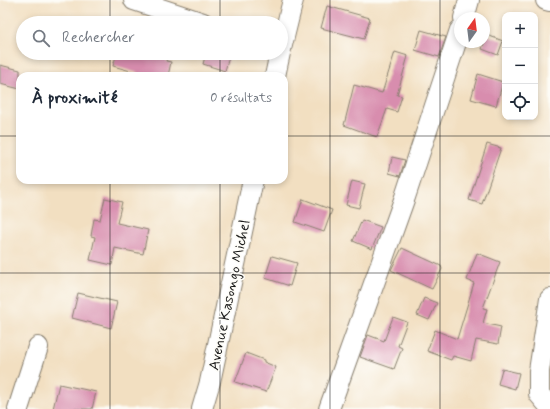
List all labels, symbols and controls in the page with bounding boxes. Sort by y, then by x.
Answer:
north arrow [454,12,490,48]
map controls [502,12,538,120]
button: + [502,12,538,48]
search box [16,16,288,60]
icon: search [30,27,52,49]
text: Rechercher [62,28,135,48]
button: − [502,48,538,84]
button: locate [502,84,538,120]
text: À proximité [32,87,117,109]
text: 0 résultats [210,90,272,107]
street label: Avenue Kasongo Michel [204,218,256,372]

